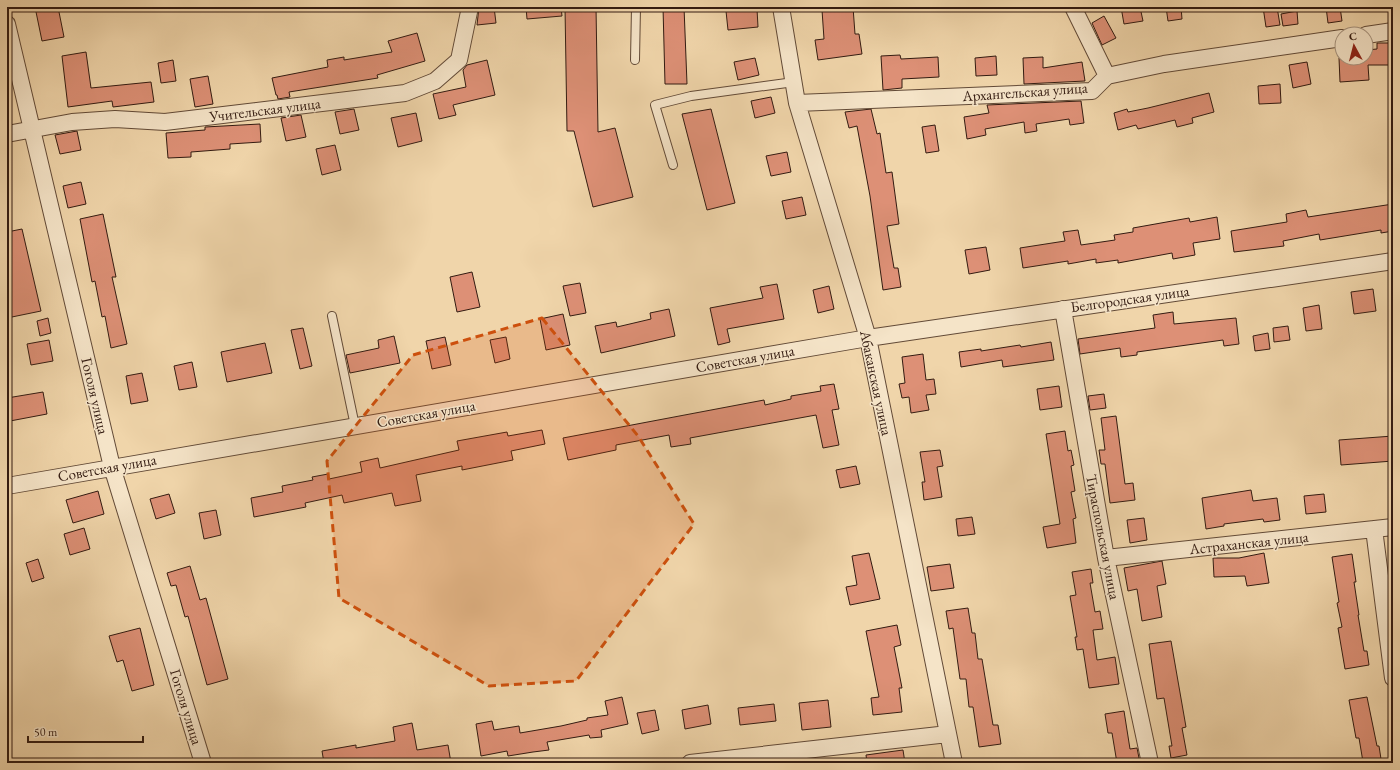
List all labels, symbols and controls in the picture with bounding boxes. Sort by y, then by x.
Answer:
north arrow [1334,26,1374,66]
text: С [1348,29,1358,43]
street label: Архангельская улица [961,78,1088,105]
street label: Учительская улица [207,93,322,126]
street label: Белгородская улица [1069,281,1191,316]
street label: Абаканская улица [856,328,897,437]
street label: Советская улица [694,340,796,377]
street label: Гоголя улица [77,356,114,436]
street label: Советская улица [375,395,477,432]
street label: Советская улица [56,449,158,486]
street label: Тираспольская улица [1082,473,1125,601]
street label: Астраханская улица [1187,527,1309,558]
street label: Гоголя улица [166,667,207,747]
scale bar [28,718,143,744]
text: 50 m [34,724,58,740]

